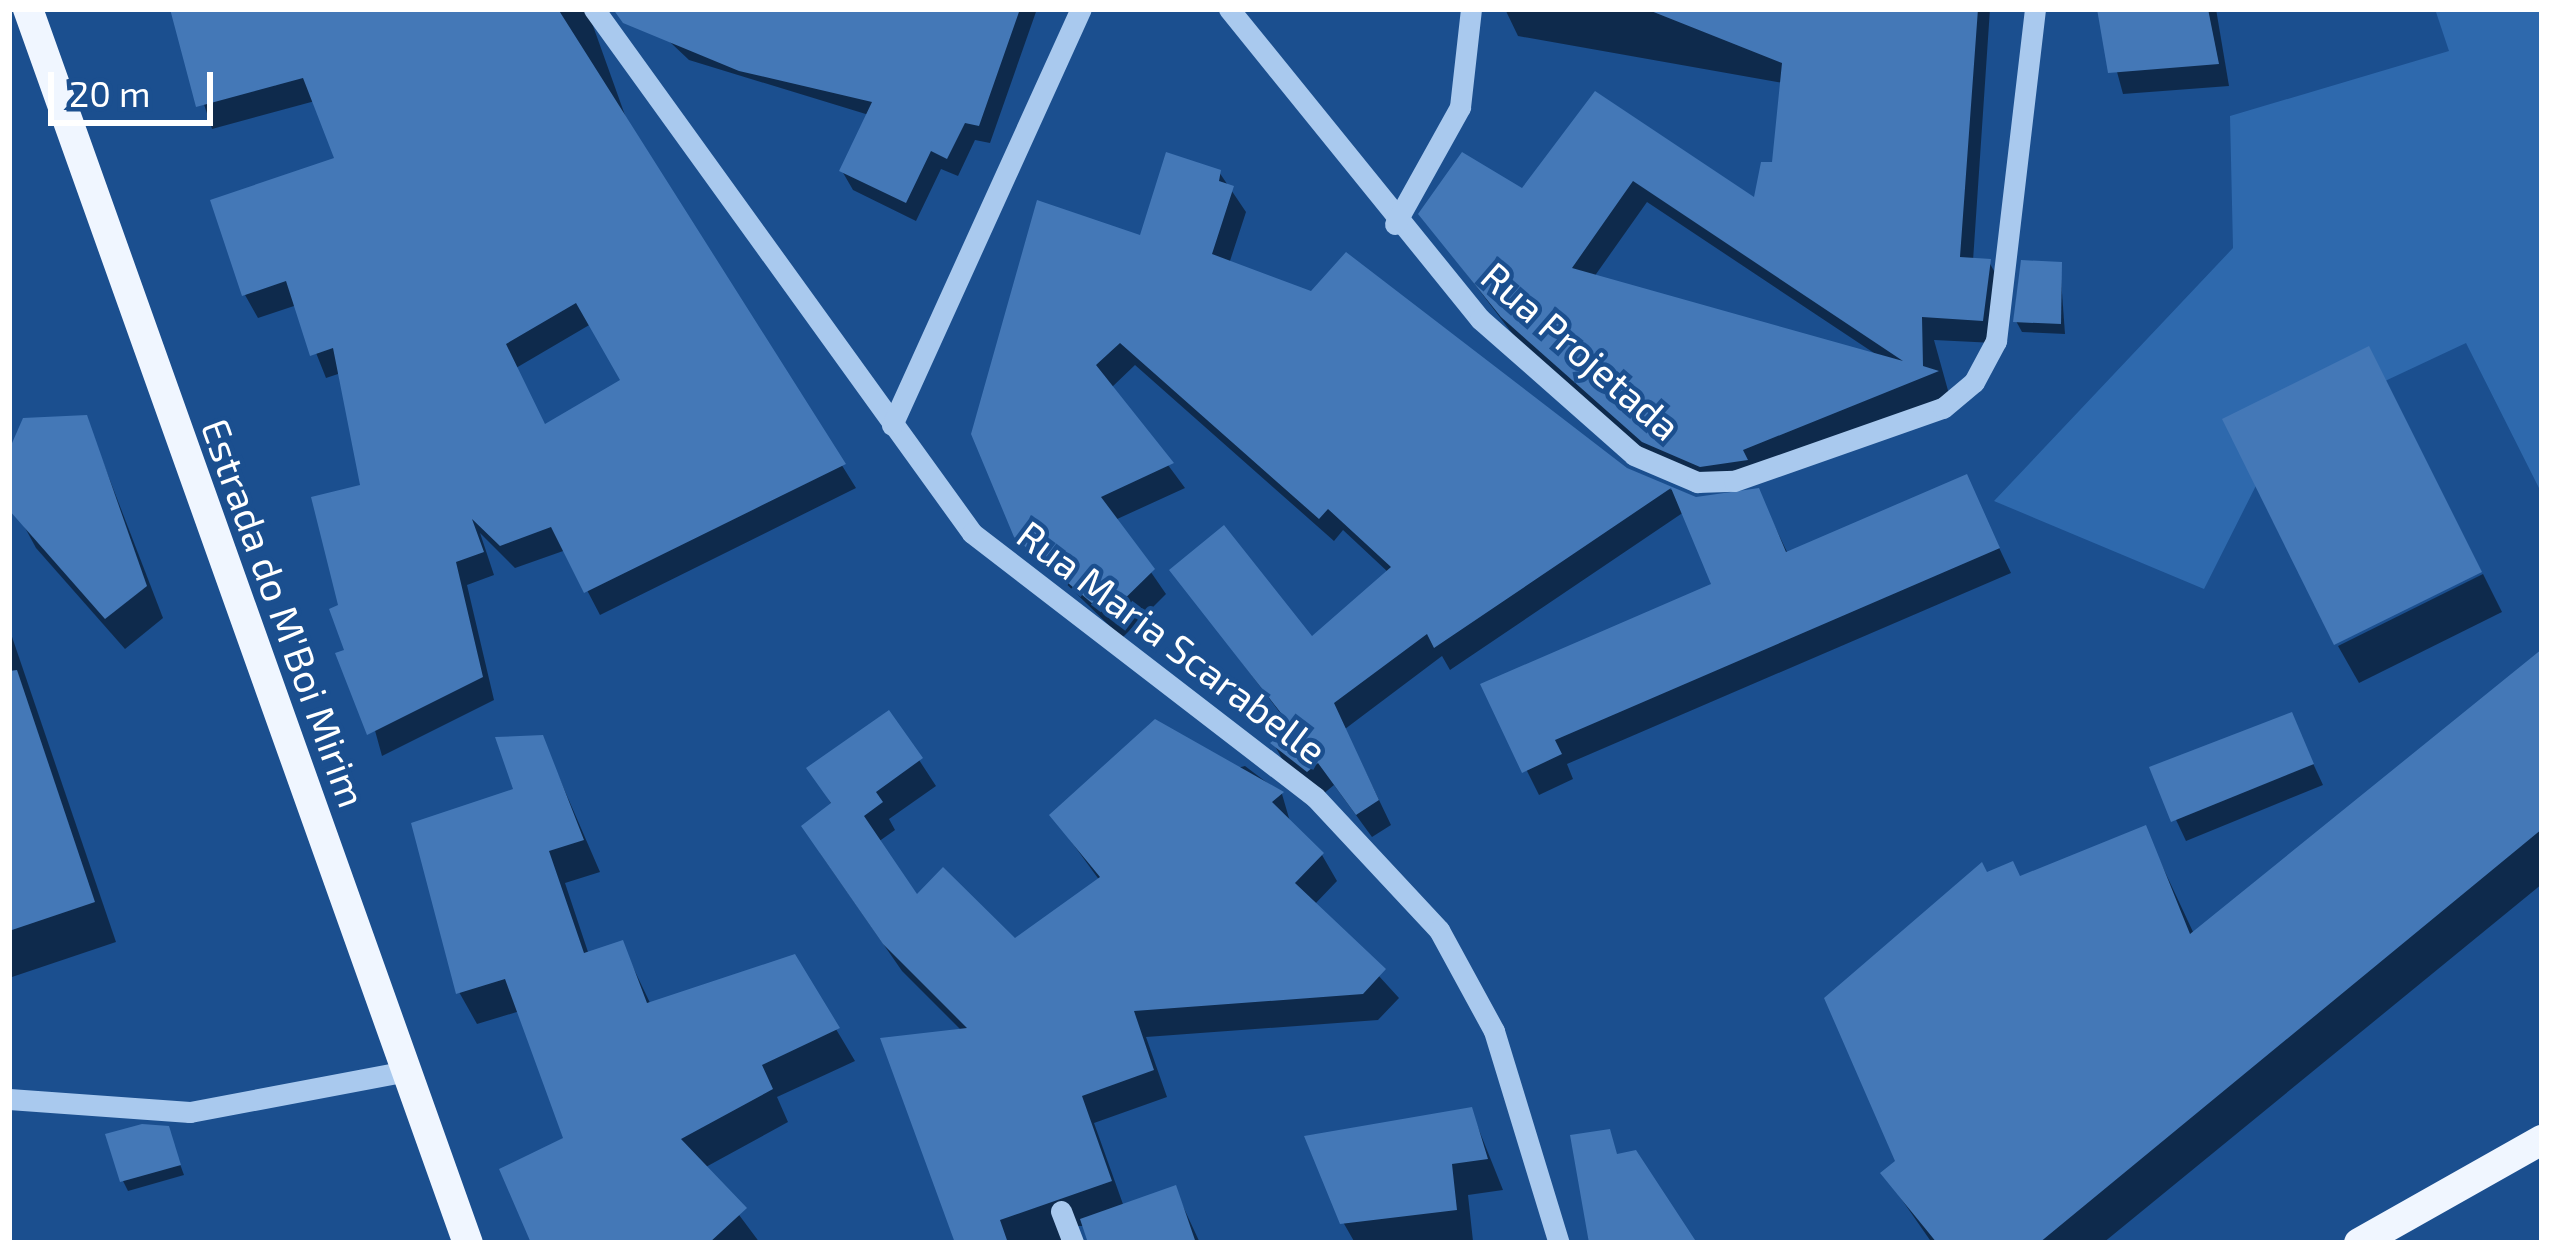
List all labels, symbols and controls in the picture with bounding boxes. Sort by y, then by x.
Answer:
scale bar [54,48,219,122]
text: 20 m [69,71,151,114]
street label: Rua Projetada [1472,252,1690,450]
street label: Estrada do M'Boi Mirim [192,413,376,813]
street label: Rua Maria Scarabelle [1009,511,1335,773]

